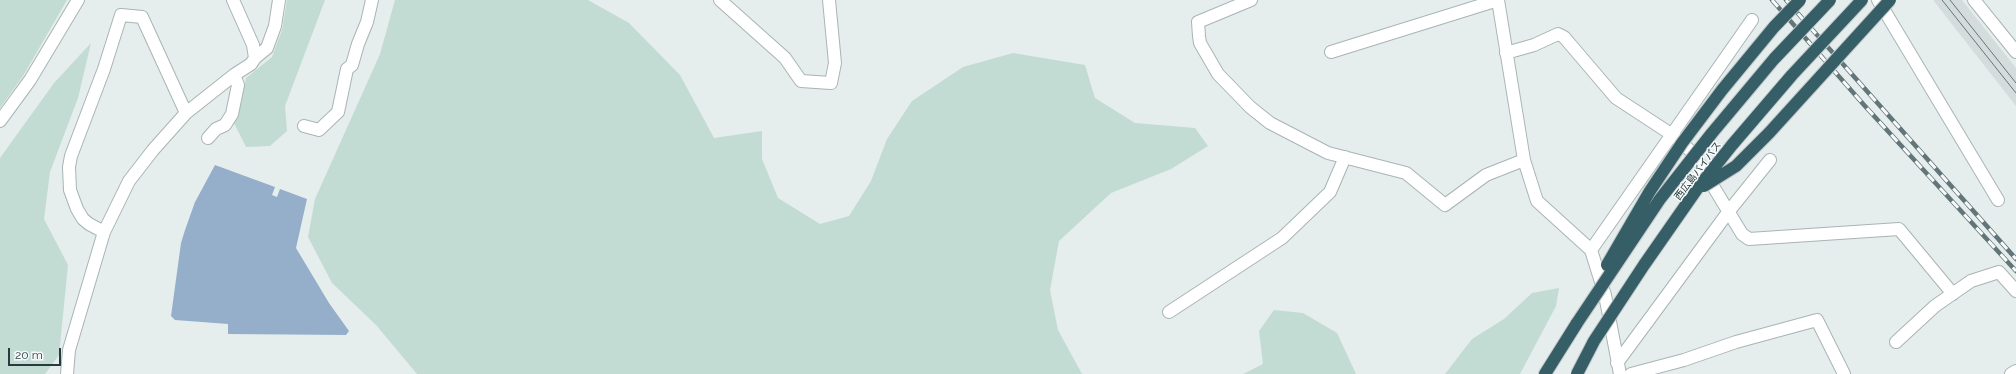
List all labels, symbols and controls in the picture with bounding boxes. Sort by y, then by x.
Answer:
street label: 西広島バイパス [1672,139,1724,203]
scale bar [10,340,63,366]
text: 20 m [15,348,43,362]

